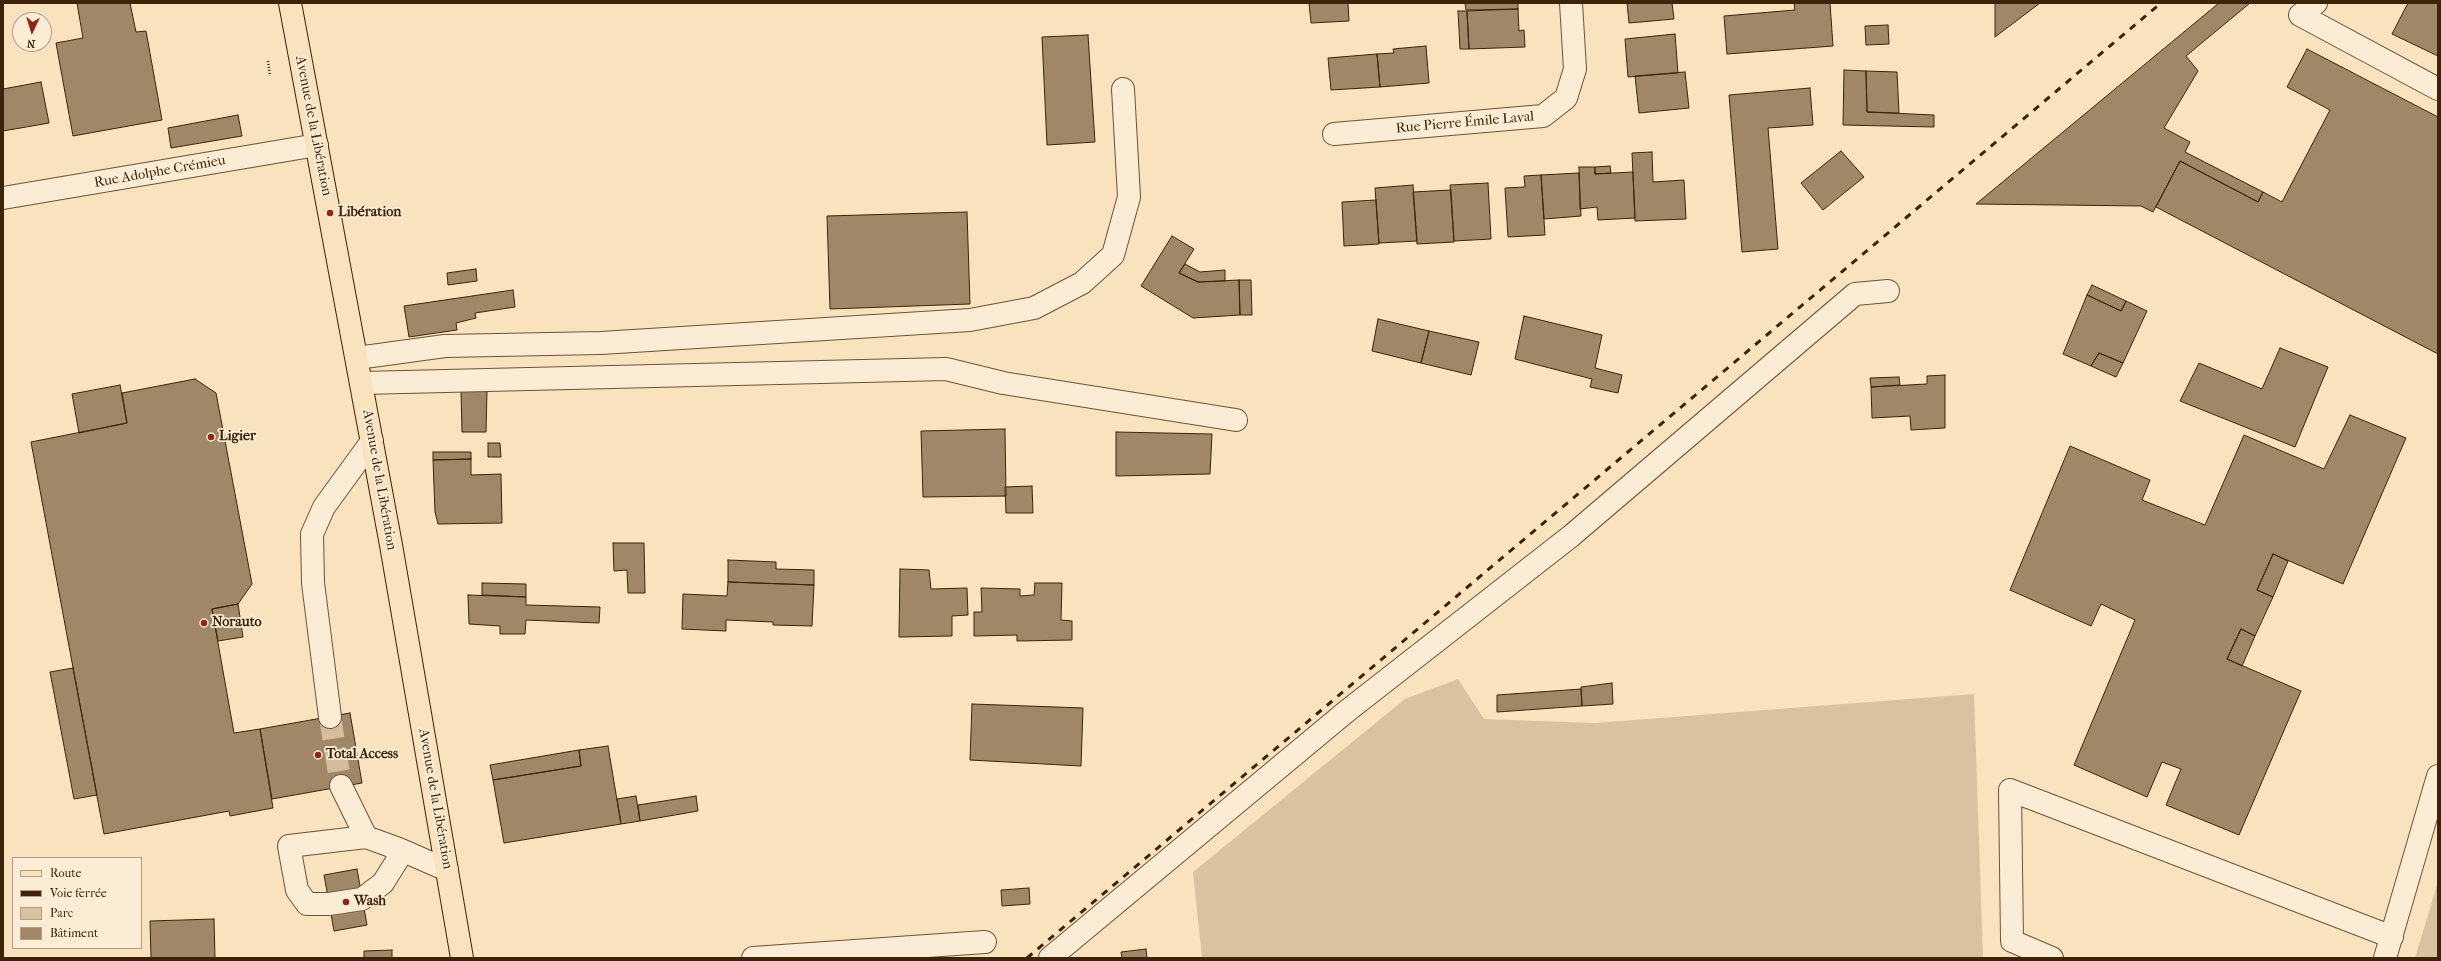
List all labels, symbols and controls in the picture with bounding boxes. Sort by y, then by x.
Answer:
north arrow [12,12,52,52]
text: N [27,37,36,50]
street label: Avenue de la Libération [291,55,335,197]
street label: Rue Pierre Émile Laval [1395,109,1535,137]
street label: Rue Adolphe Crémieu [93,152,227,192]
place label: Libération [338,205,401,221]
marker: Libération [325,208,335,218]
street label: Avenue de la Libération [358,408,400,552]
place label: Ligier [219,429,256,445]
marker: Ligier [206,432,216,442]
place label: Norauto [212,615,262,631]
marker: Norauto [199,618,209,628]
street label: Avenue de la Libération [414,727,456,871]
place label: Total Access [326,747,398,763]
marker: Total Access [313,750,323,760]
legend [12,857,142,949]
text: Route [50,866,82,880]
text: Voie ferrée [50,886,107,900]
place label: Wash [354,894,386,910]
marker: Wash [341,897,351,907]
text: Parc [50,906,73,920]
text: Bâtiment [50,926,98,940]

